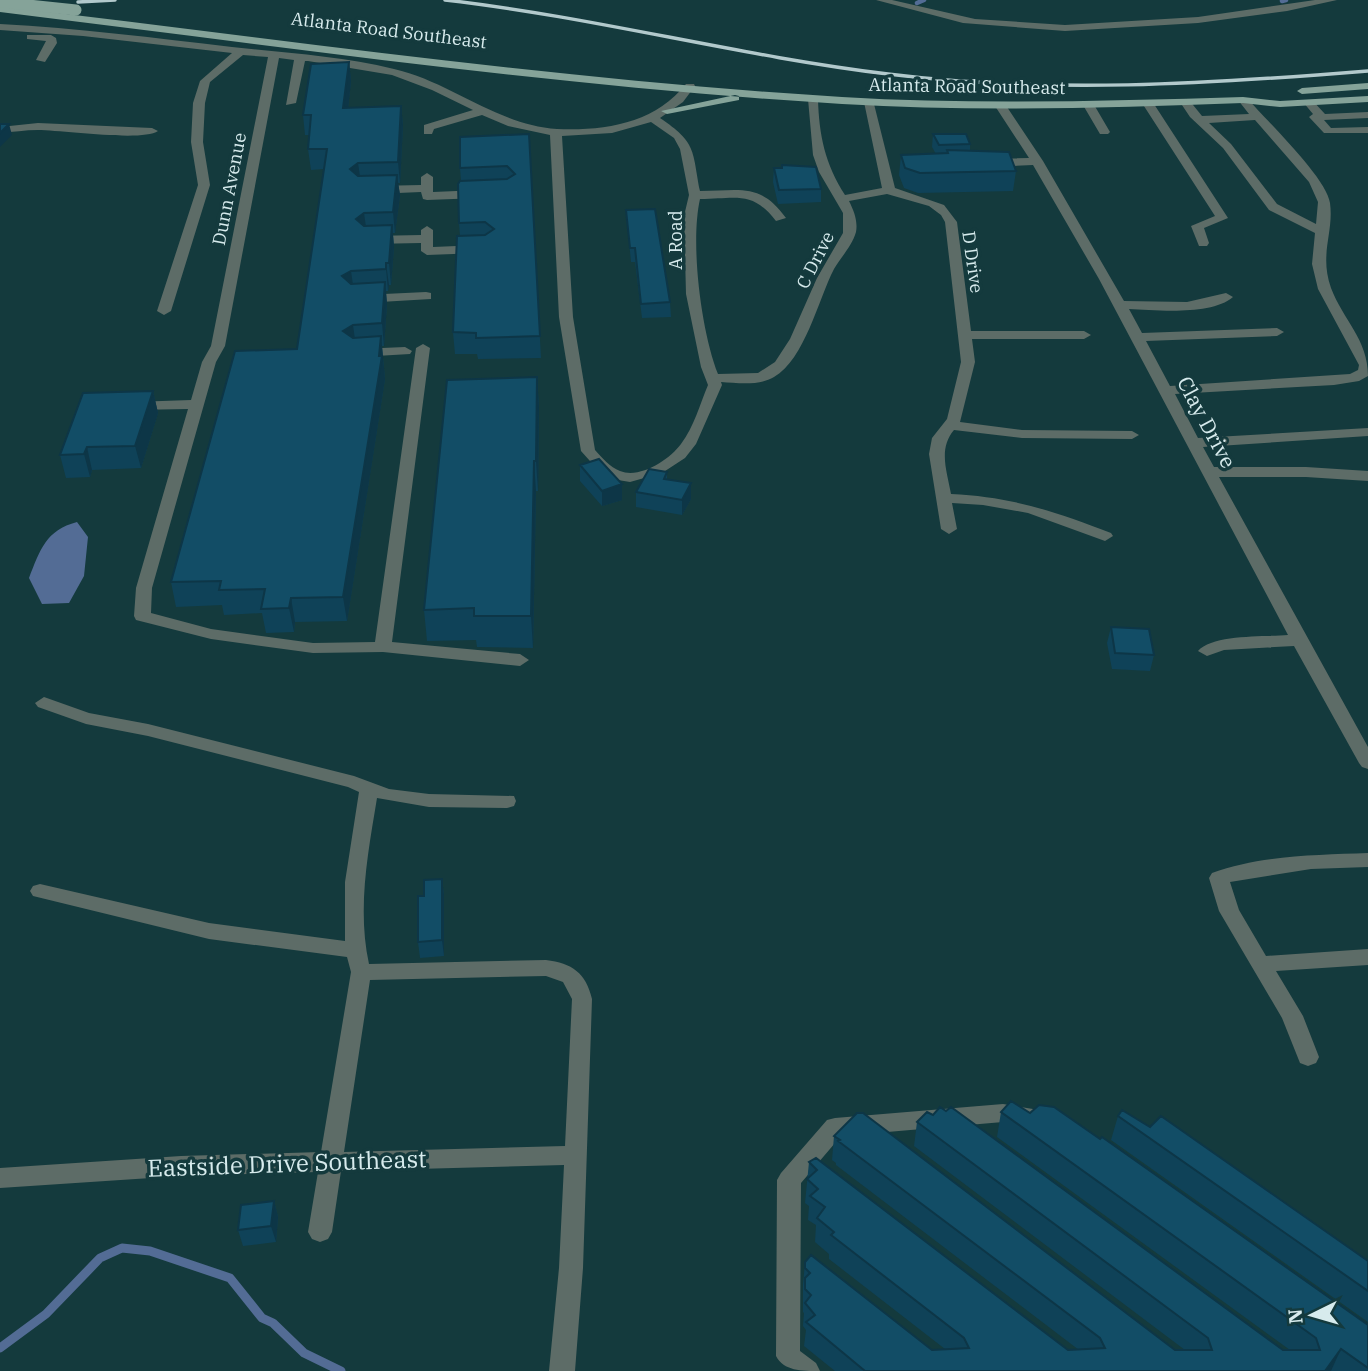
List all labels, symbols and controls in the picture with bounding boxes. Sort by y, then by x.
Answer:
street label: Atlanta Road Southeast [290,7,488,53]
street label: Atlanta Road Southeast [868,73,1066,99]
street label: Dunn Avenue [207,131,251,247]
street label: A Road [664,210,687,270]
street label: C Drive [791,227,839,293]
street label: D Drive [957,230,989,294]
street label: Clay Drive [1171,371,1243,473]
street label: Eastside Drive Southeast [147,1142,427,1184]
north arrow [1277,1280,1347,1350]
text: N [1282,1308,1308,1325]

